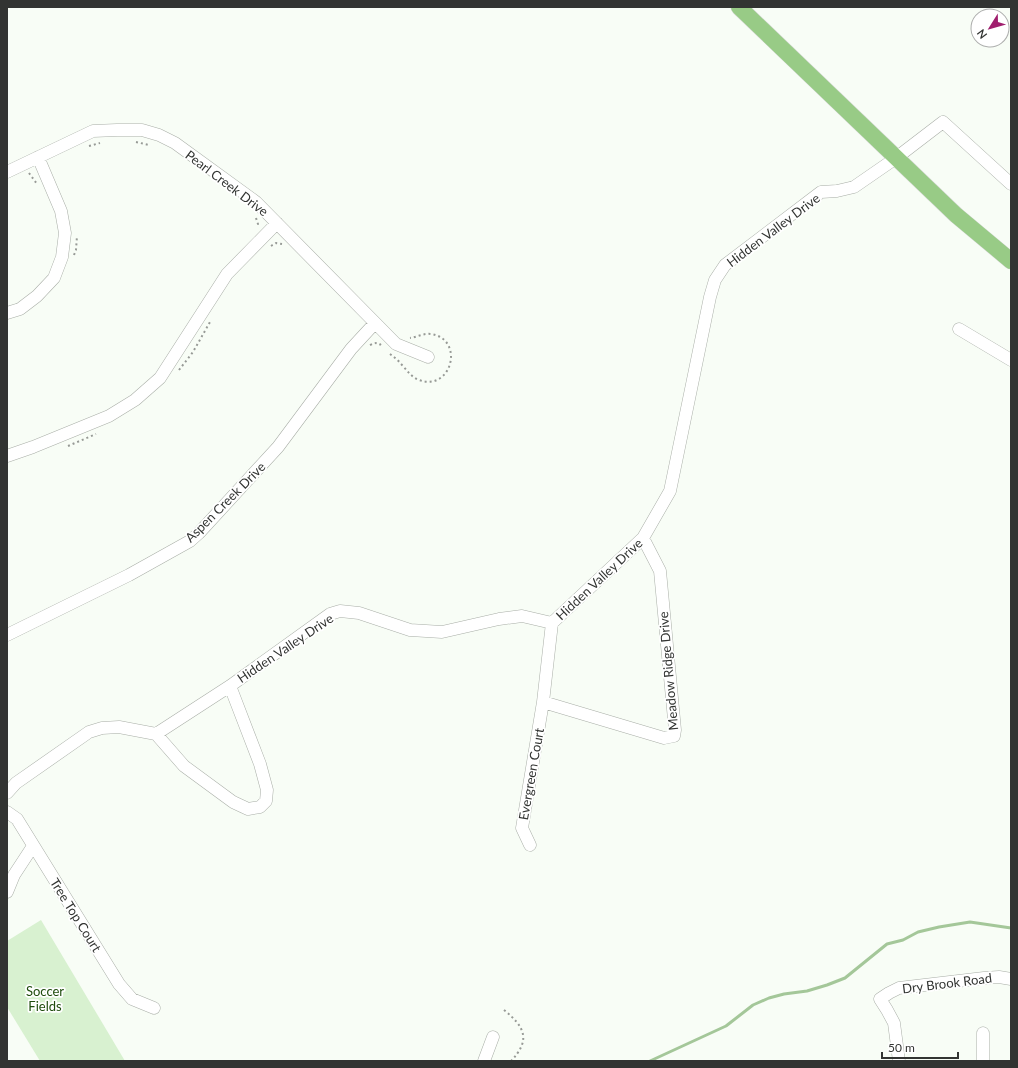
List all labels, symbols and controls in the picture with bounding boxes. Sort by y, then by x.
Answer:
north arrow [970,8,1010,48]
text: N [974,27,989,42]
street label: Pearl Creek Drive [182,147,272,219]
street label: Hidden Valley Drive [723,190,823,270]
street label: Aspen Creek Drive [182,458,269,545]
street label: Hidden Valley Drive [552,535,646,623]
street label: Hidden Valley Drive [234,610,336,686]
street label: Meadow Ridge Drive [655,611,681,731]
street label: Evergreen Court [515,726,547,821]
street label: Tree Top Court [47,875,105,955]
street label: Dry Brook Road [901,970,993,996]
park label: Soccer Fields [26,983,64,1014]
scale bar [882,1034,958,1060]
text: 50 m [888,1040,915,1055]

